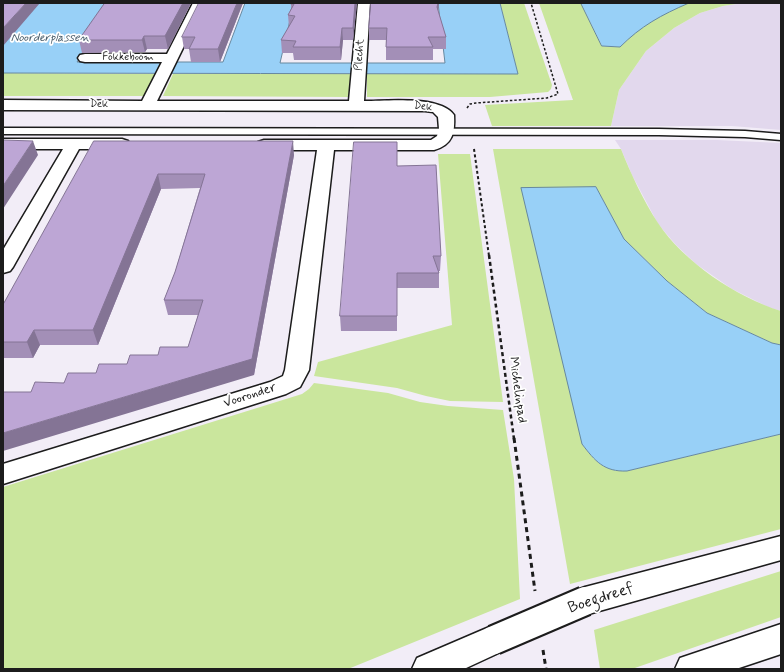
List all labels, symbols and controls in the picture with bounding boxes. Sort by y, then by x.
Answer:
water label: Noorderplassen [11,31,89,45]
street label: Plecht [352,39,368,71]
street label: Fokkeboom [102,51,154,65]
street label: Dek [90,98,108,112]
street label: Dek [413,99,433,115]
street label: Michelinpad [505,356,529,424]
street label: Vooronder [222,380,278,412]
street label: Boegdreef [566,579,636,619]

